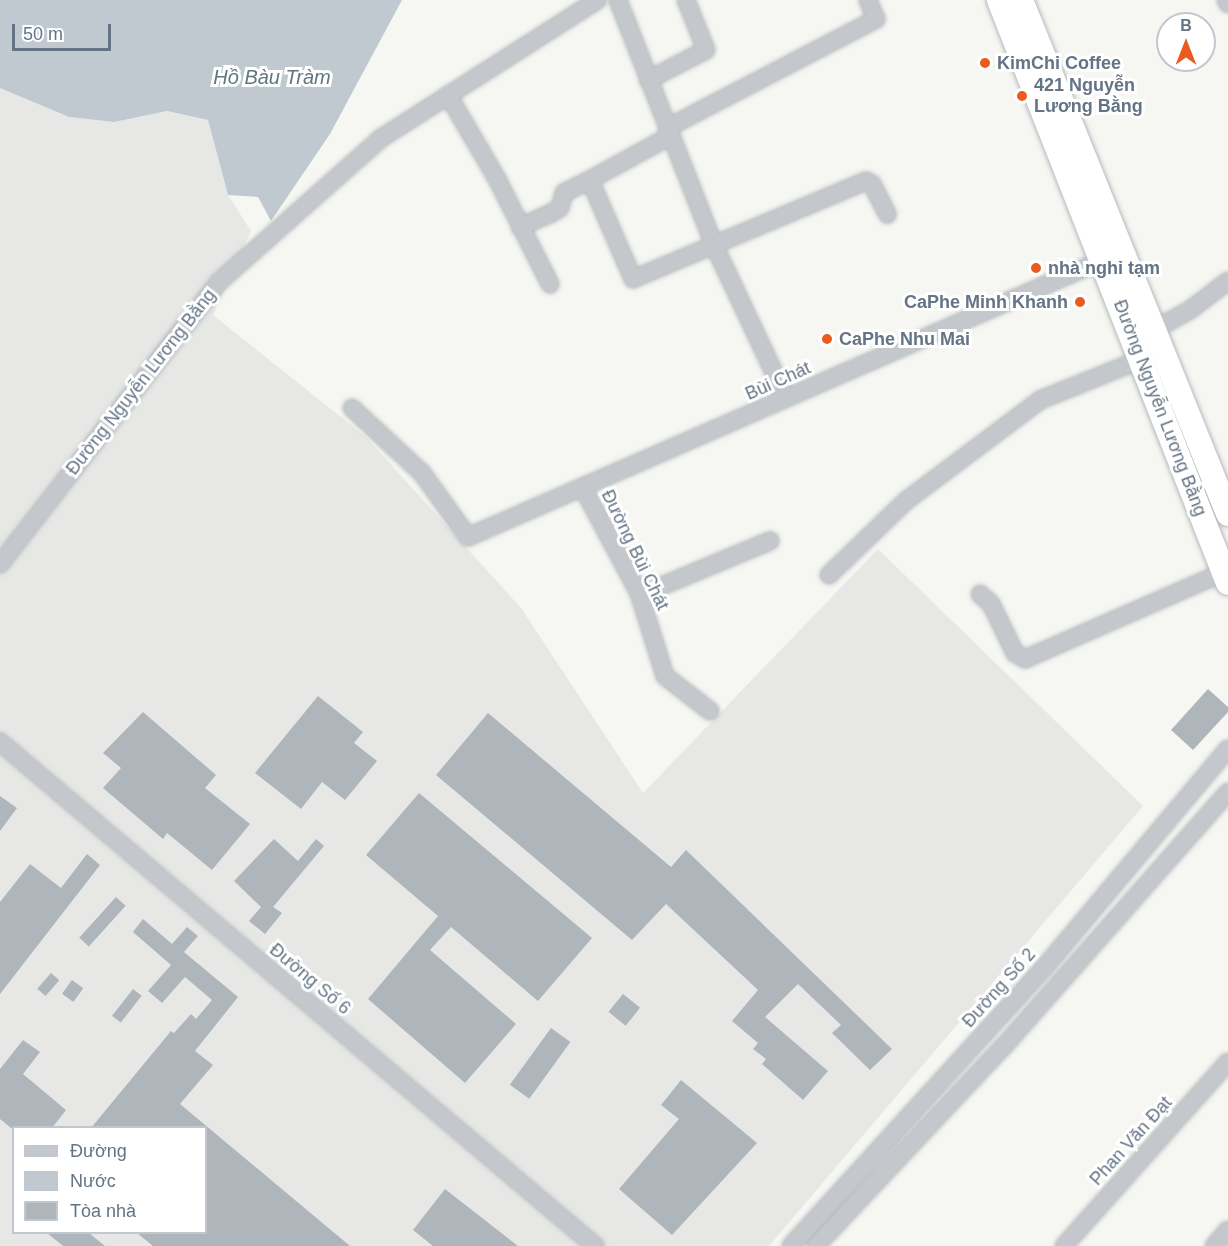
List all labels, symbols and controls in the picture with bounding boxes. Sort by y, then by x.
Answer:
scale bar [15,12,114,50]
north arrow [1156,12,1216,72]
text: B [1180,17,1192,34]
text: 50 m [23,24,63,44]
place label: KimChi Coffee [997,52,1121,74]
marker: KimChi Coffee [978,56,992,70]
water label: Hồ Bàu Tràm [213,65,331,89]
place label: 421 Nguyễn Lương Bằng [1034,75,1143,118]
marker: 421 Nguyễn Lương Bằng [1015,89,1029,103]
place label: nhà nghỉ tạm [1048,257,1160,279]
marker: nhà nghỉ tạm [1029,261,1043,275]
street label: Đường Nguyễn Lương Bằng [62,285,220,479]
place label: CaPhe Minh Khanh [904,291,1068,313]
marker: CaPhe Minh Khanh [1073,295,1087,309]
street label: Đường Nguyễn Lương Bằng [1109,297,1211,519]
place label: CaPhe Nhu Mai [839,328,970,350]
marker: CaPhe Nhu Mai [820,332,834,346]
street label: Bùi Chát [742,357,814,405]
street label: Đường Bùi Chát [597,486,673,614]
street label: Đường Số 6 [265,939,355,1019]
street label: Đường Số 2 [958,944,1040,1032]
street label: Phan Văn Đạt [1085,1092,1177,1190]
legend [12,1126,207,1234]
text: Đường [70,1141,127,1161]
text: Nước [70,1171,116,1191]
text: Tòa nhà [70,1201,136,1221]

